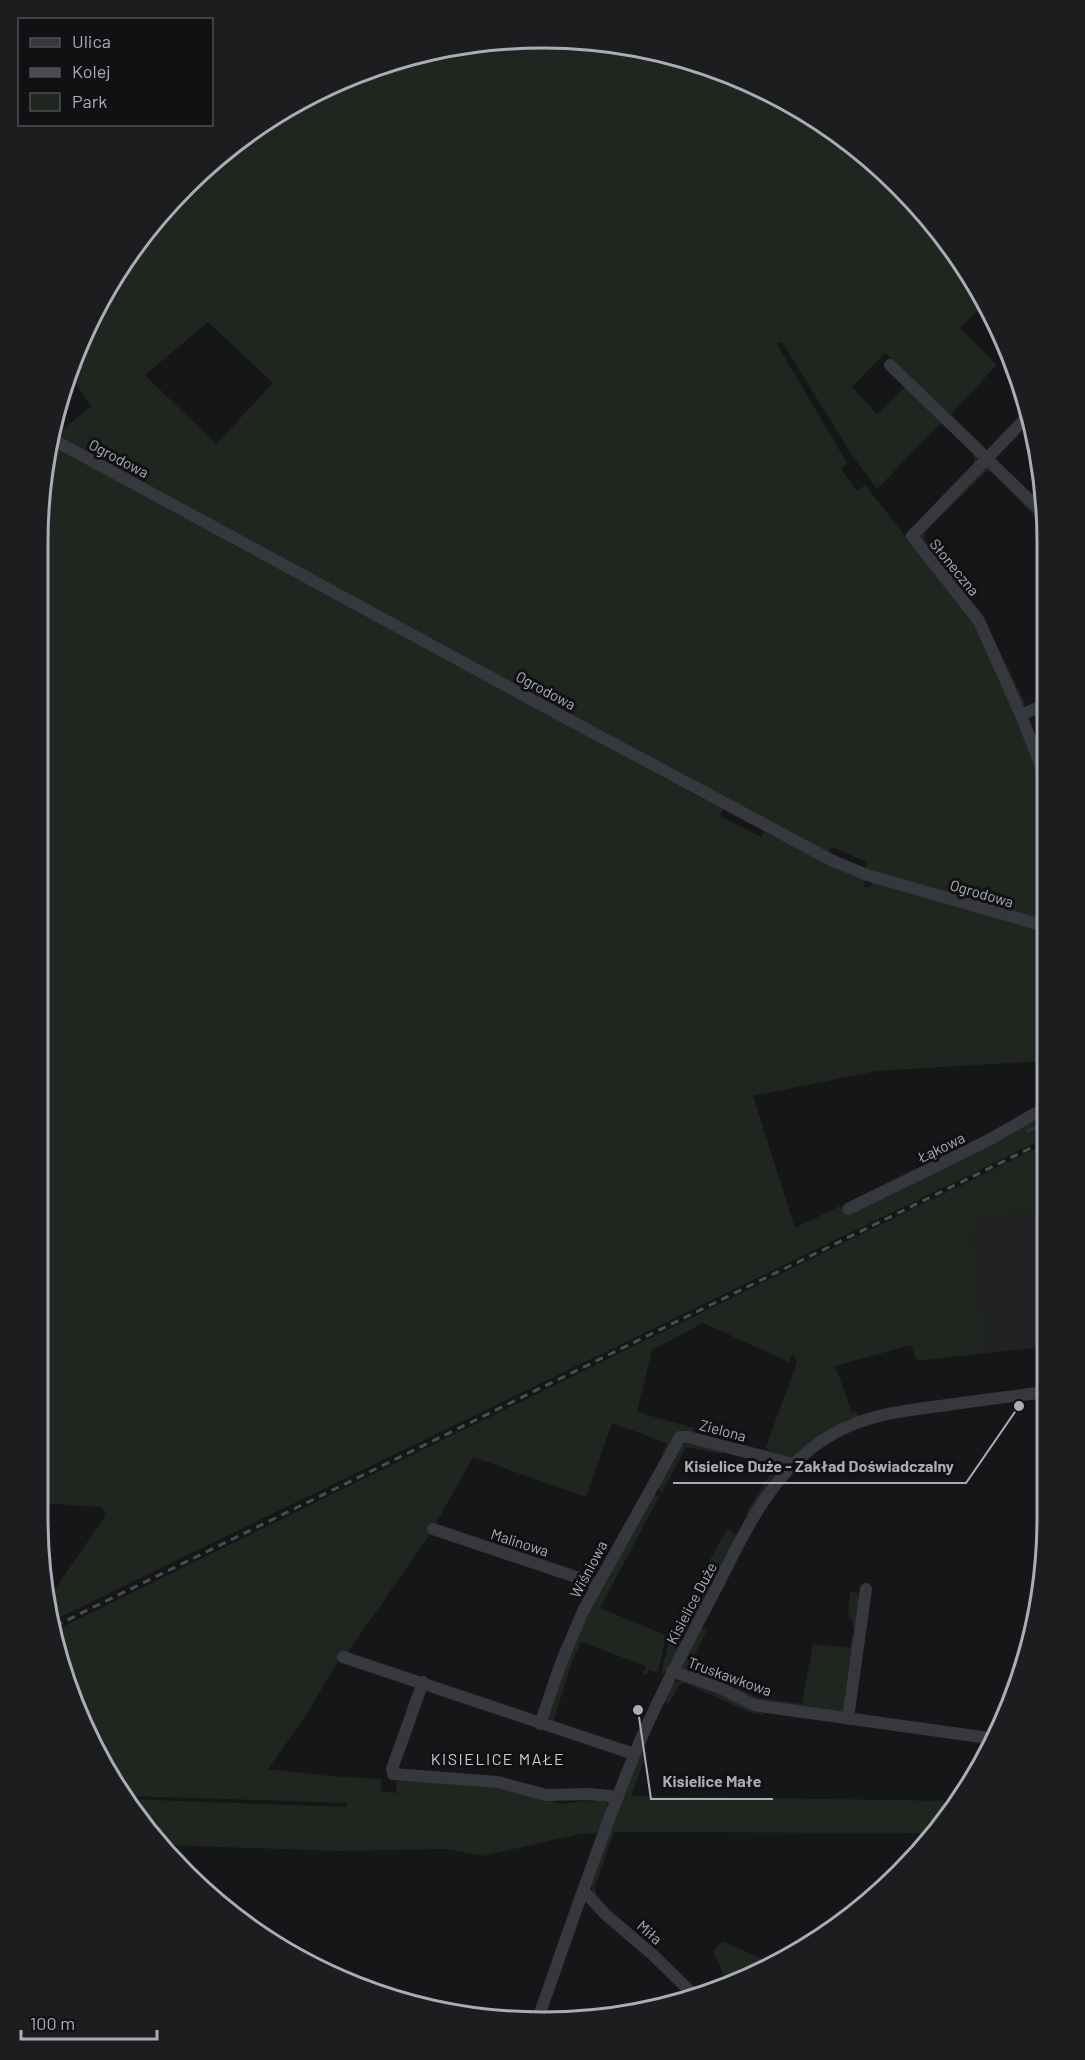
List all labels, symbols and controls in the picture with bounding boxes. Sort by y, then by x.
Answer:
legend [18,18,213,126]
text: Ulica [72,30,111,52]
text: Kolej [72,60,111,82]
text: Park [72,90,107,112]
street label: Ogrodowa [86,435,152,481]
street label: Słoneczna [927,535,983,599]
street label: Ogrodowa [513,667,579,713]
street label: Ogrodowa [948,875,1016,911]
street label: Łąkowa [914,1128,967,1166]
street label: Zielona [698,1415,748,1445]
callout: Kisielice Duże - Zakład Doświadczalny [673,1449,966,1483]
text: Kisielice Duże - Zakład Doświadczalny [684,1456,954,1475]
street label: Malinowa [489,1524,551,1560]
street label: Wiśniowa [565,1537,611,1601]
street label: Kisielice Duże [662,1559,720,1647]
street label: Truskawkowa [686,1653,774,1699]
district label: KISIELICE MAŁE [431,1749,565,1768]
callout: Kisielice Małe [651,1765,773,1799]
text: Kisielice Małe [663,1771,762,1790]
street label: Miła [634,1916,666,1948]
scale bar [21,2003,158,2041]
text: 100 m [30,2012,75,2034]

